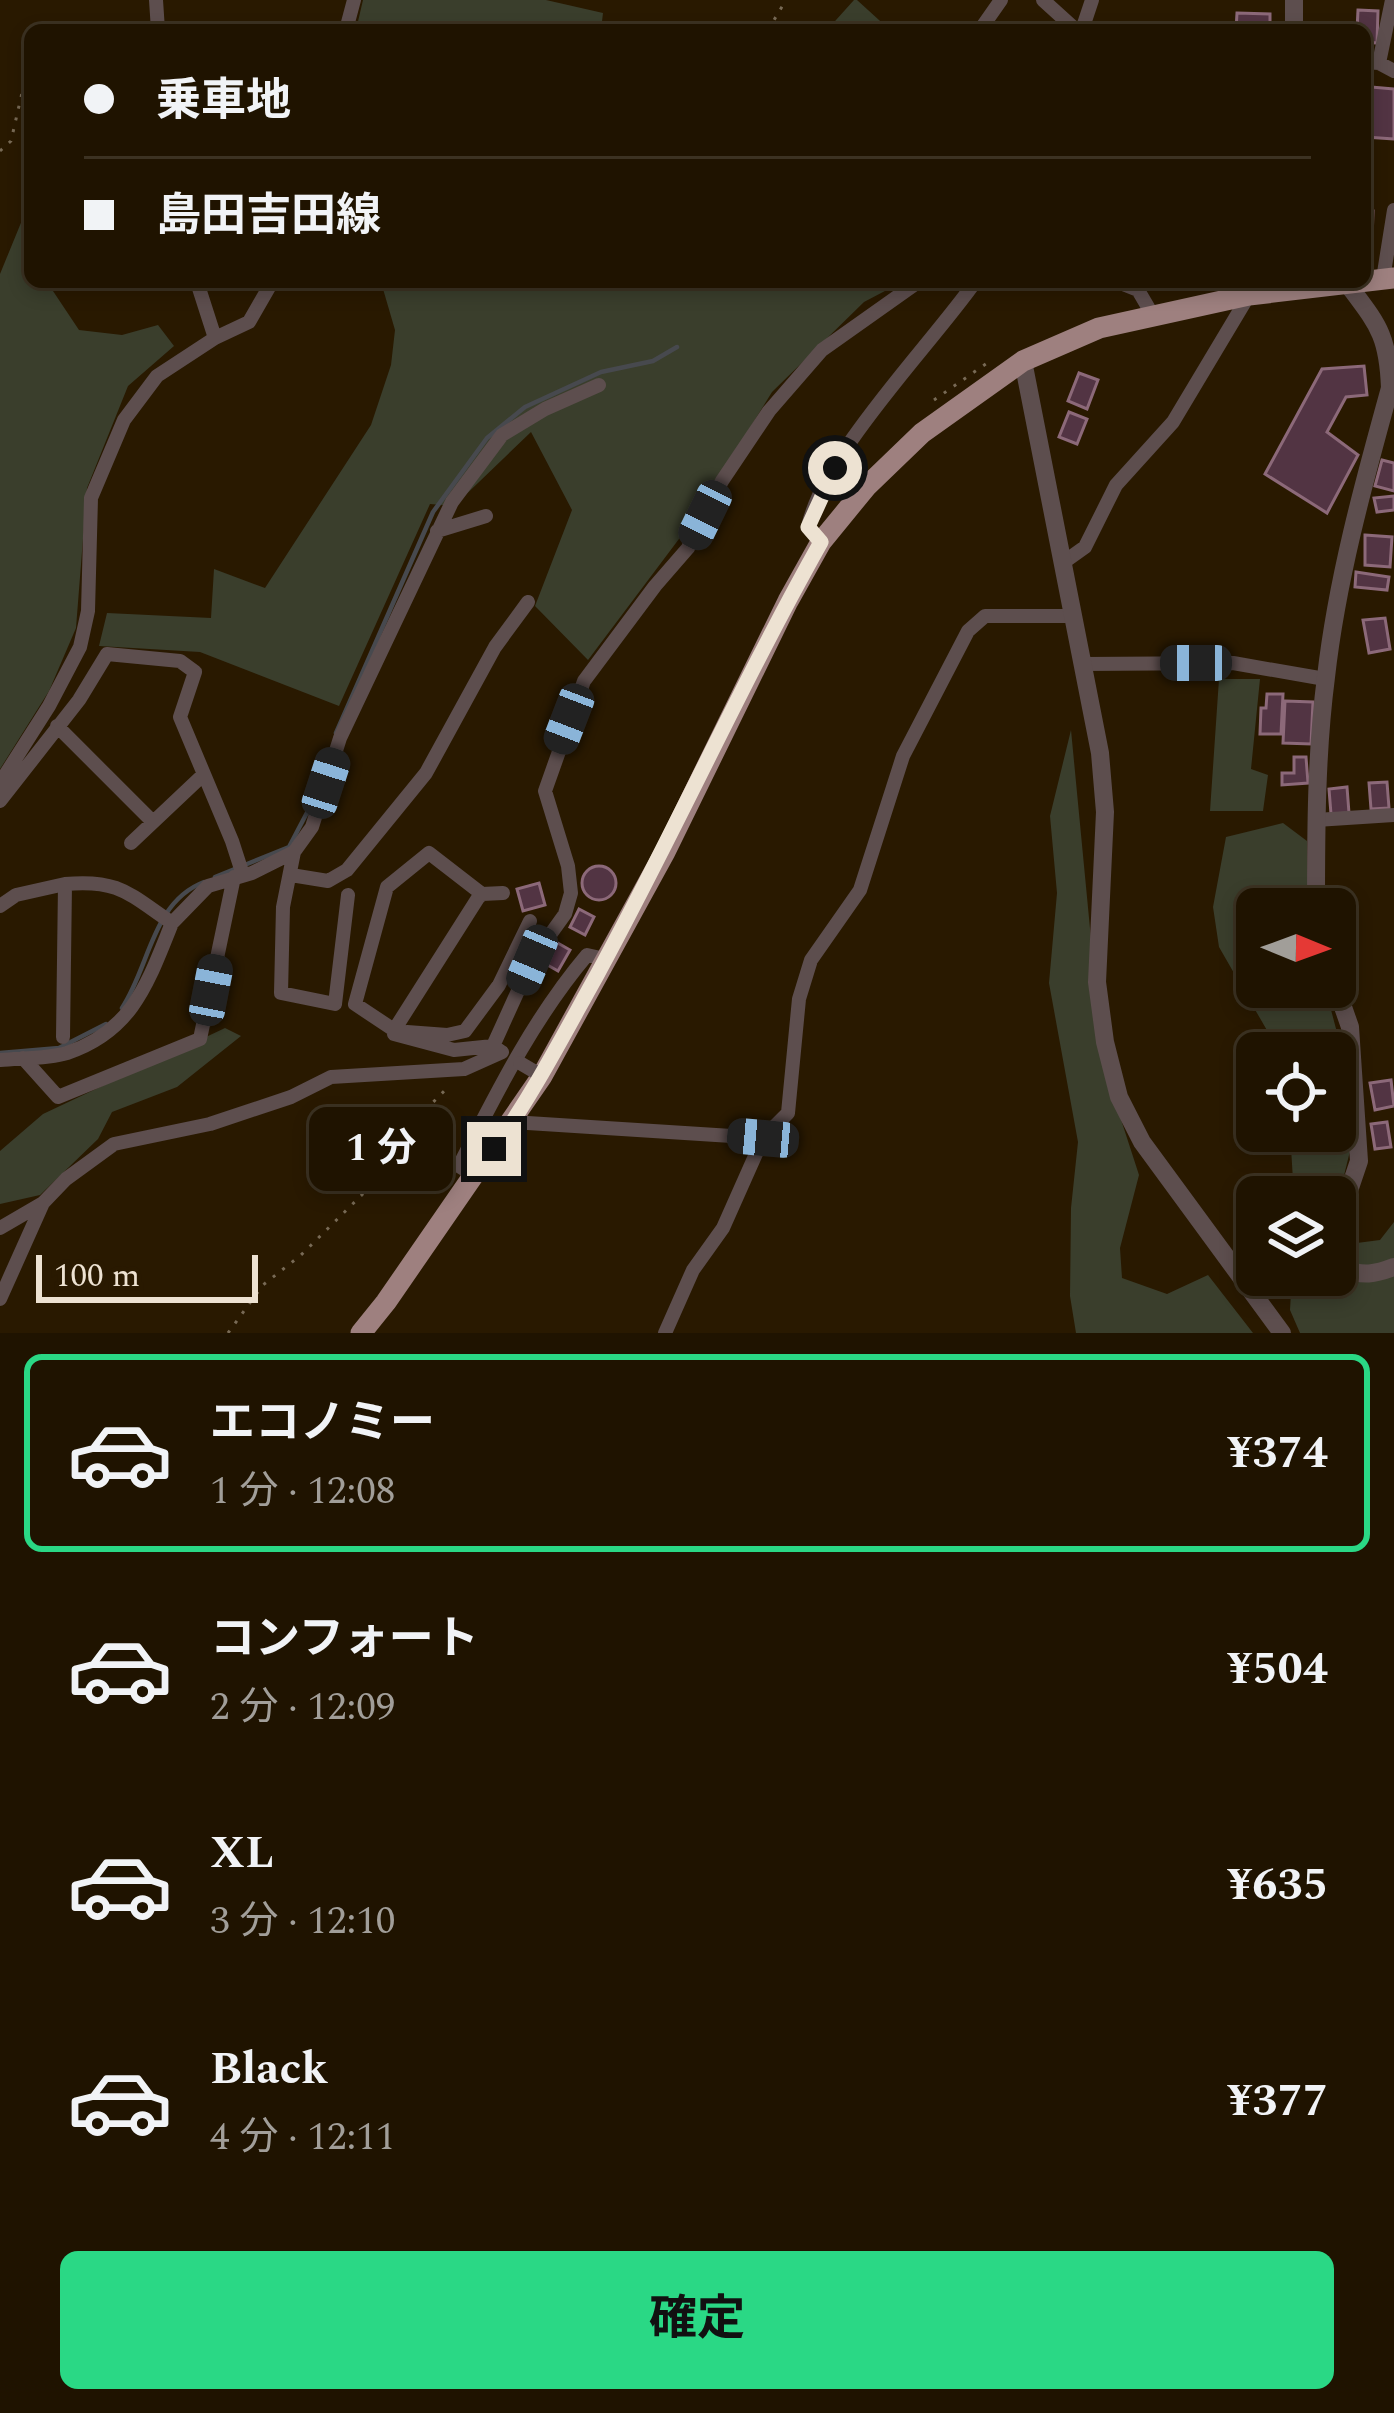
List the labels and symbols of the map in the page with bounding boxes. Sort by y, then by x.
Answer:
route start [808,441,862,495]
car [673,475,737,555]
car [1160,645,1232,681]
car [539,679,599,759]
car [298,743,354,823]
north arrow [1236,888,1356,1008]
car [501,920,563,1000]
car [186,951,236,1029]
callout: 1 分 [308,1107,452,1191]
car [726,1117,800,1159]
route end [467,1122,521,1176]
scale bar [36,1249,258,1302]

